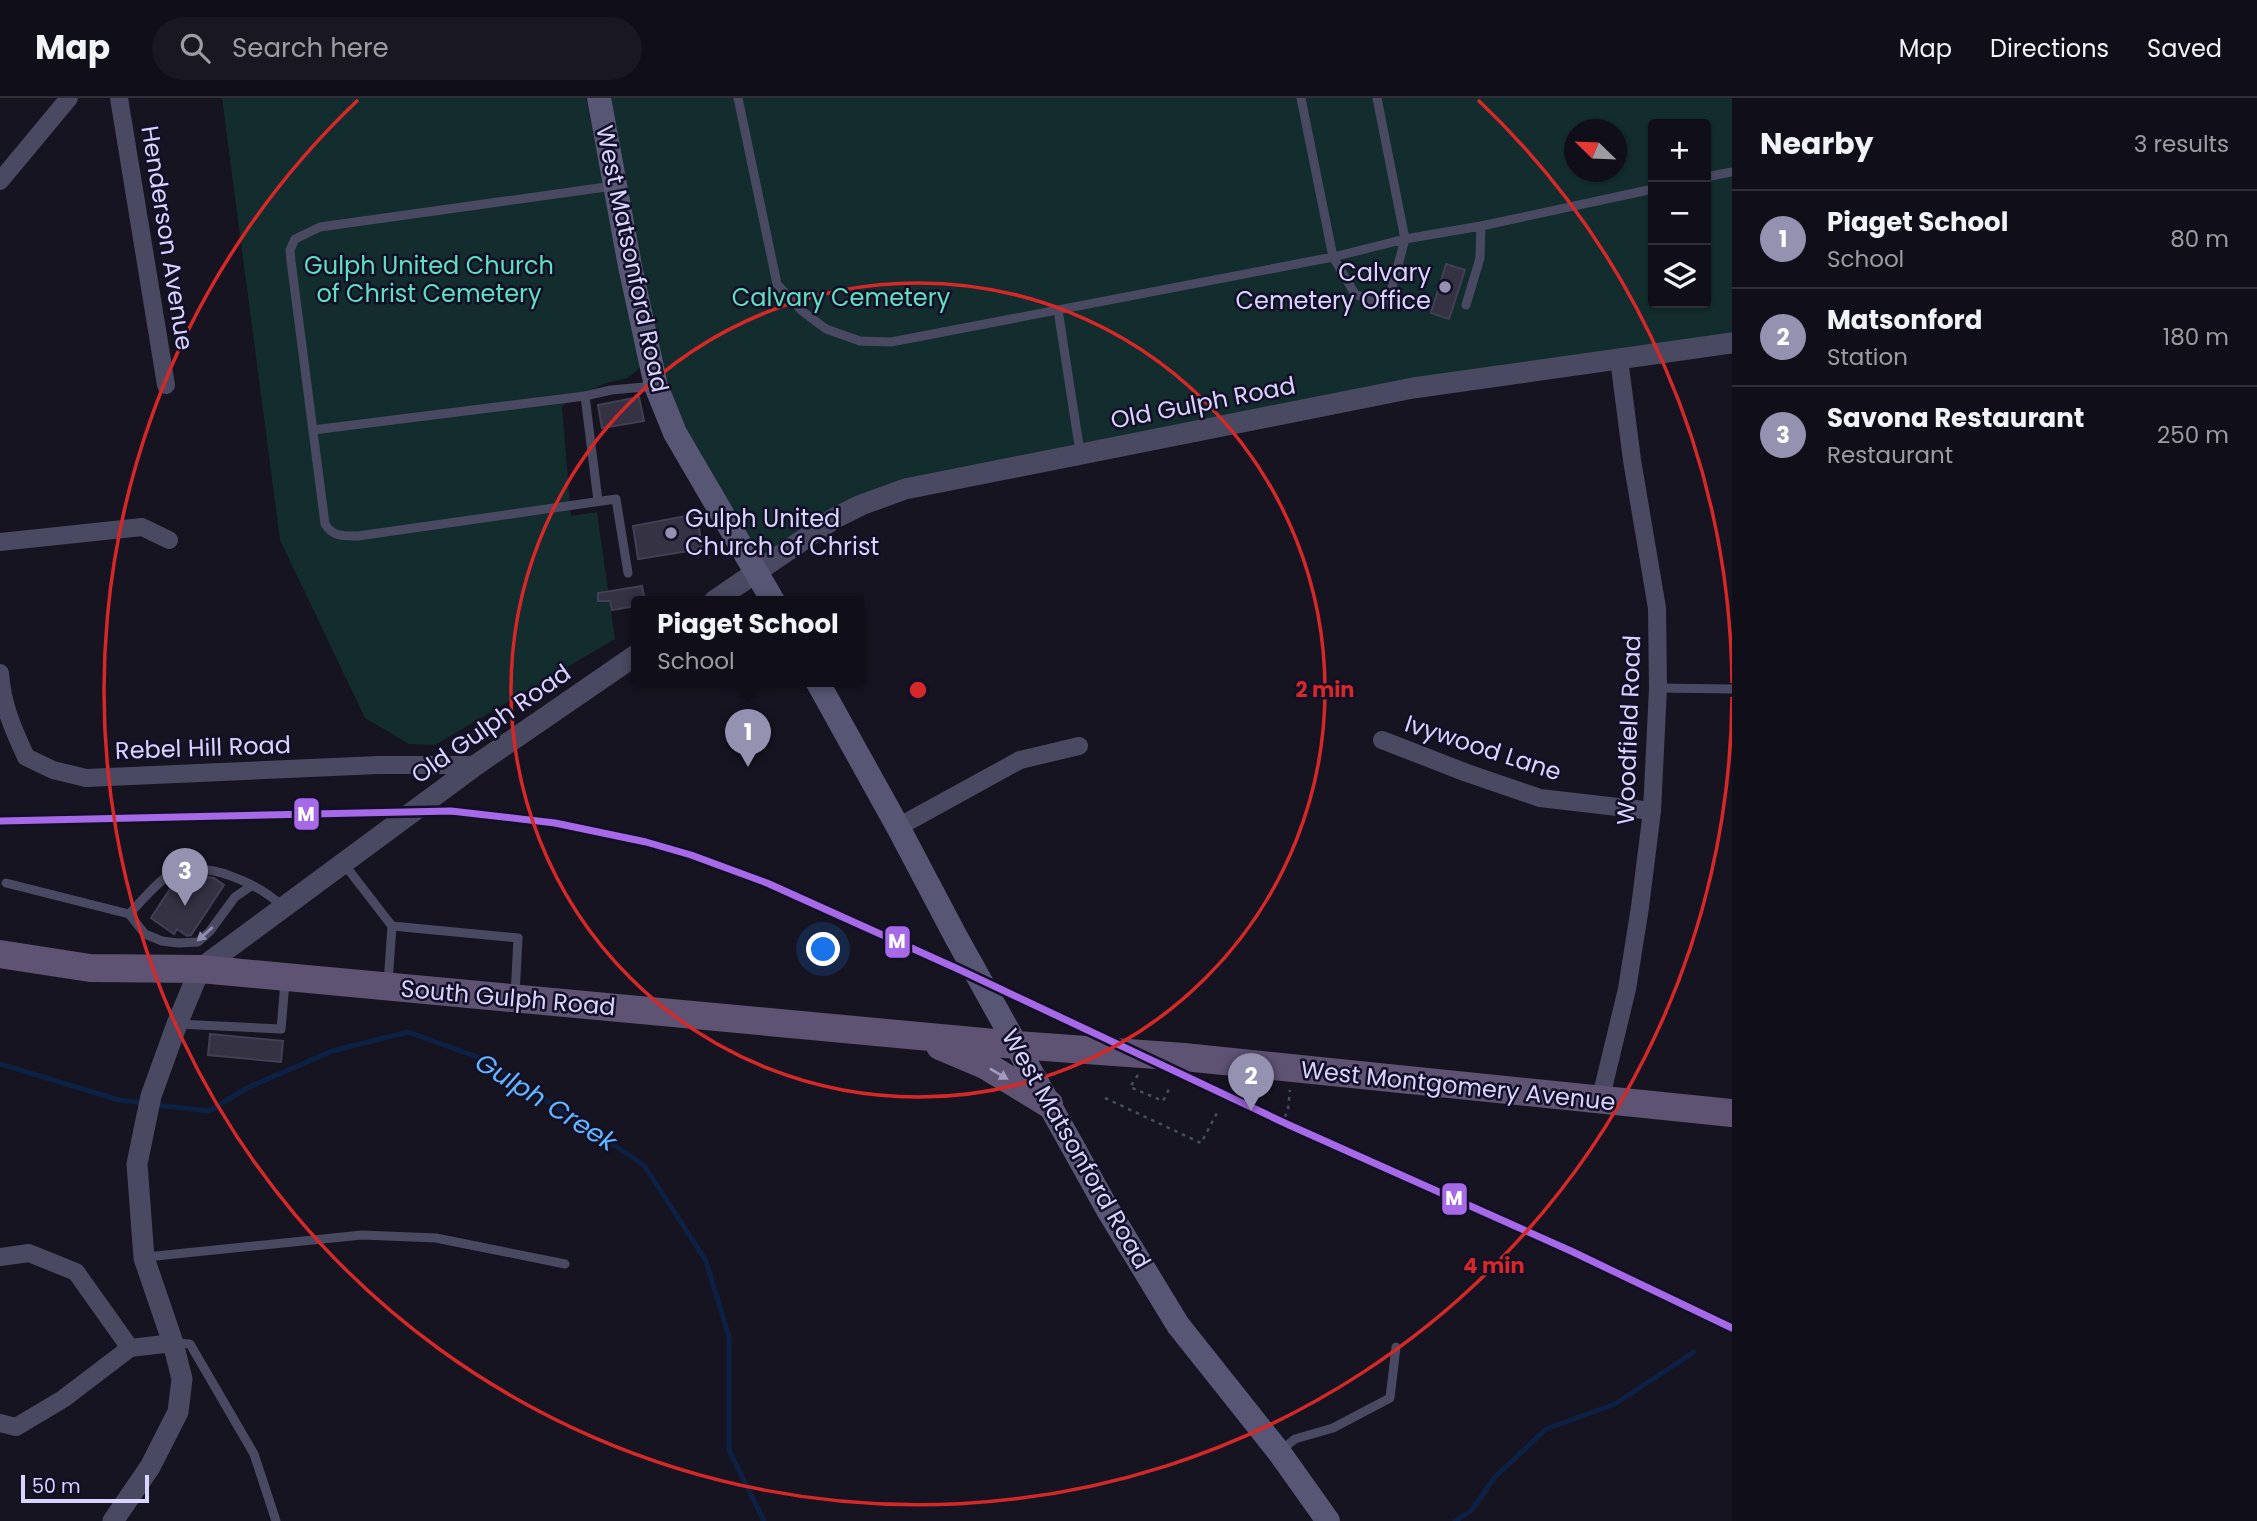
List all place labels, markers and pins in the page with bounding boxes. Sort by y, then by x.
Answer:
place label: Calvary Cemetery Office [1235,256,1431,317]
marker: Calvary Cemetery Office [1437,279,1453,295]
place label: Gulph United Church of Christ [685,502,879,563]
marker: Gulph United Church of Christ [663,525,679,541]
centre of rings [906,678,930,702]
pin: 1 [725,709,771,767]
pin: 3 [162,848,208,906]
pin: 2 [1228,1053,1274,1111]

